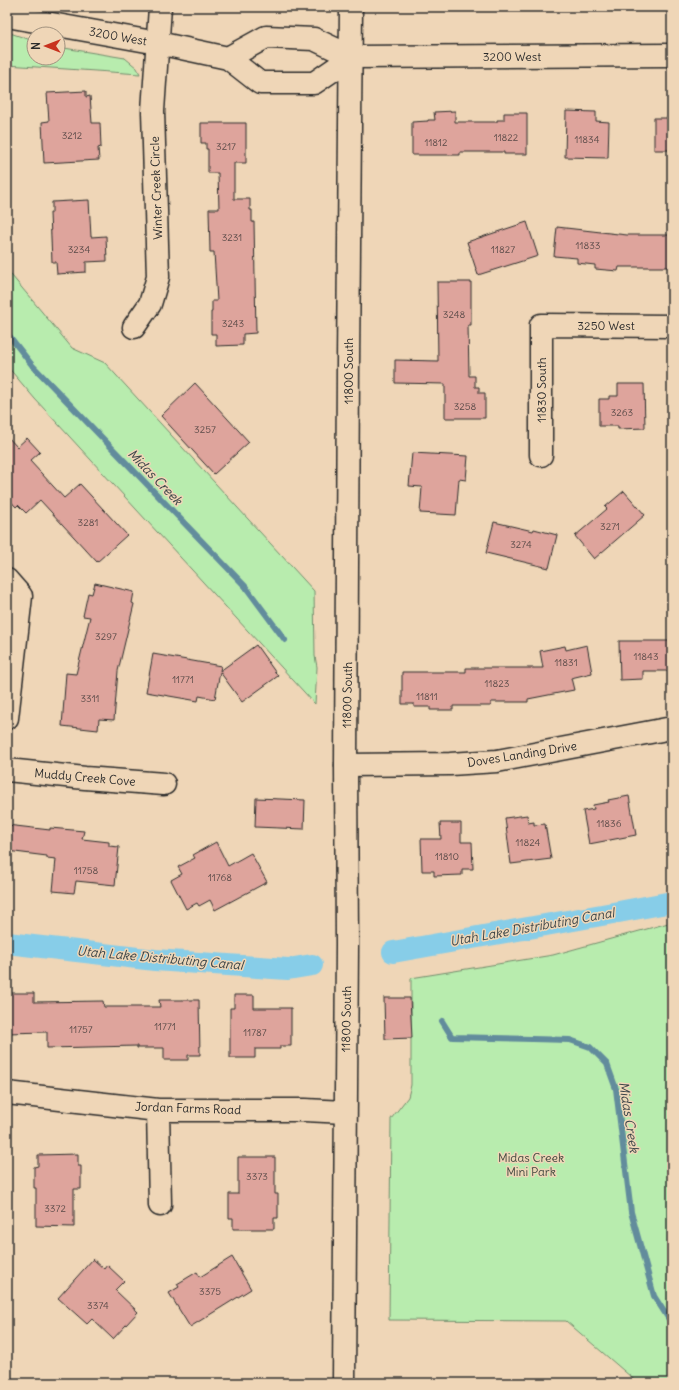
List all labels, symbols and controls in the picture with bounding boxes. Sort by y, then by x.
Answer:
street label: 3200 West [88,24,148,48]
north arrow [26,26,66,66]
text: N [29,42,43,50]
street label: 3200 West [483,49,541,64]
house number: 3212 [62,129,83,142]
house number: 11822 [494,131,519,144]
house number: 11834 [574,133,600,146]
street label: Winter Creek Circle [147,136,165,240]
house number: 11812 [424,136,448,149]
house number: 3217 [216,140,236,153]
house number: 3231 [222,231,242,244]
house number: 11833 [575,239,601,252]
house number: 3234 [68,243,91,256]
house number: 11827 [491,243,515,256]
house number: 3248 [443,308,466,321]
house number: 3243 [222,317,245,330]
street label: 3250 West [577,318,635,333]
street label: 11800 South [341,338,356,404]
street label: 11830 South [534,357,549,423]
house number: 3258 [454,400,477,413]
house number: 3263 [611,406,634,419]
house number: 3257 [194,423,216,436]
water label: Midas Creek [124,445,187,510]
house number: 3281 [78,516,98,529]
house number: 3271 [600,520,620,533]
house number: 3274 [510,538,532,551]
house number: 3297 [95,630,117,643]
house number: 11843 [633,650,659,663]
house number: 11831 [554,656,578,669]
street label: 11800 South [339,662,355,728]
house number: 11771 [172,673,194,686]
house number: 11823 [485,677,510,690]
house number: 11811 [416,690,438,703]
house number: 3311 [80,692,100,705]
street label: Doves Landing Drive [466,738,578,770]
street label: Muddy Creek Cove [34,765,136,789]
house number: 11836 [596,817,622,830]
house number: 11824 [516,836,541,849]
house number: 11810 [435,850,459,863]
house number: 11758 [74,864,98,877]
house number: 11768 [208,871,232,884]
water label: Utah Lake Distributing Canal [448,904,618,950]
water label: Utah Lake Distributing Canal [76,942,246,974]
street label: 11800 South [338,986,354,1052]
house number: 11771 [154,1020,176,1033]
house number: 11757 [69,1023,93,1036]
house number: 11787 [243,1026,267,1039]
water label: Midas Creek [615,1080,643,1155]
street label: Jordan Farms Road [135,1099,241,1117]
park label: Midas Creek Mini Park [498,1150,564,1179]
house number: 3373 [246,1170,268,1183]
house number: 3372 [44,1202,66,1215]
house number: 3375 [199,1285,221,1298]
house number: 3374 [87,1299,109,1312]

